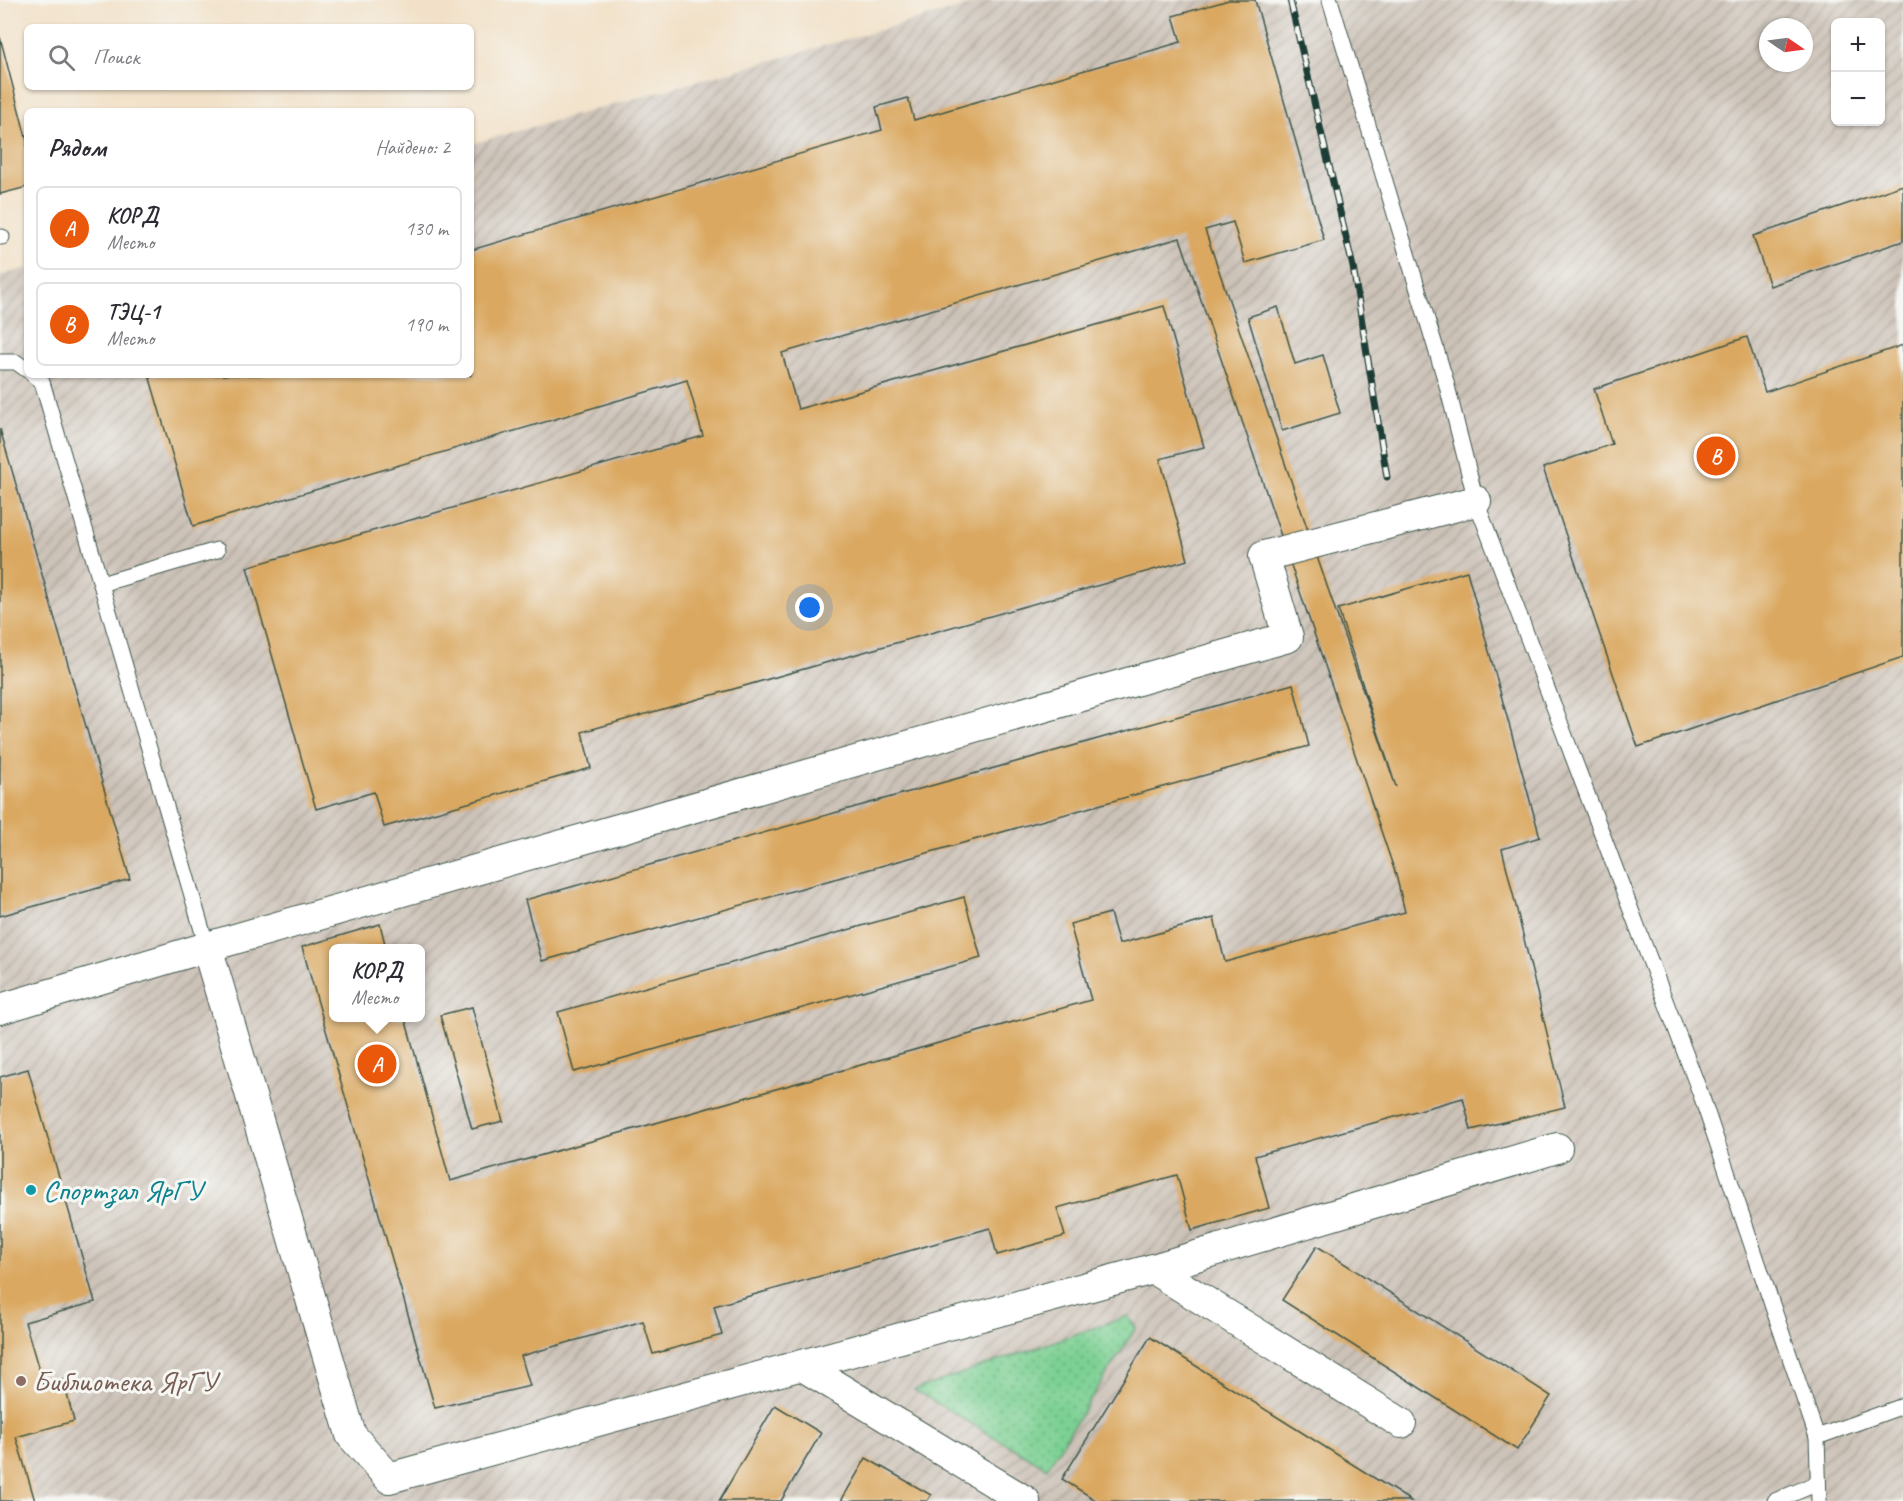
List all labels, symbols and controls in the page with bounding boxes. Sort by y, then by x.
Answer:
north arrow [1759,18,1813,72]
map controls [1831,18,1885,126]
button: + [1831,18,1885,72]
search box [24,24,474,90]
icon: search [45,41,78,74]
text: Поиск [93,43,139,71]
button: − [1831,72,1885,126]
text: Рядом [48,131,106,164]
text: Найдено: 2 [375,135,450,160]
text: КОРД [107,202,159,230]
text: A [64,216,75,241]
text: 130 m [405,216,448,241]
text: Место [107,230,154,255]
text: ТЭЦ-1 [107,298,160,326]
text: B [64,312,75,337]
text: 190 m [405,312,448,337]
text: Место [107,326,154,351]
pin: B [1696,434,1736,478]
your location [795,593,824,622]
popup [329,944,425,1022]
text: КОРД [351,957,403,985]
text: Место [351,985,398,1010]
pin: A [358,1042,397,1086]
place label: Cпортзал ЯрГУ [43,1171,207,1209]
marker: Cпортзал ЯрГУ [24,1183,38,1197]
place label: Библиотека ЯрГУ [33,1362,221,1400]
marker: Библиотека ЯрГУ [14,1374,28,1388]

